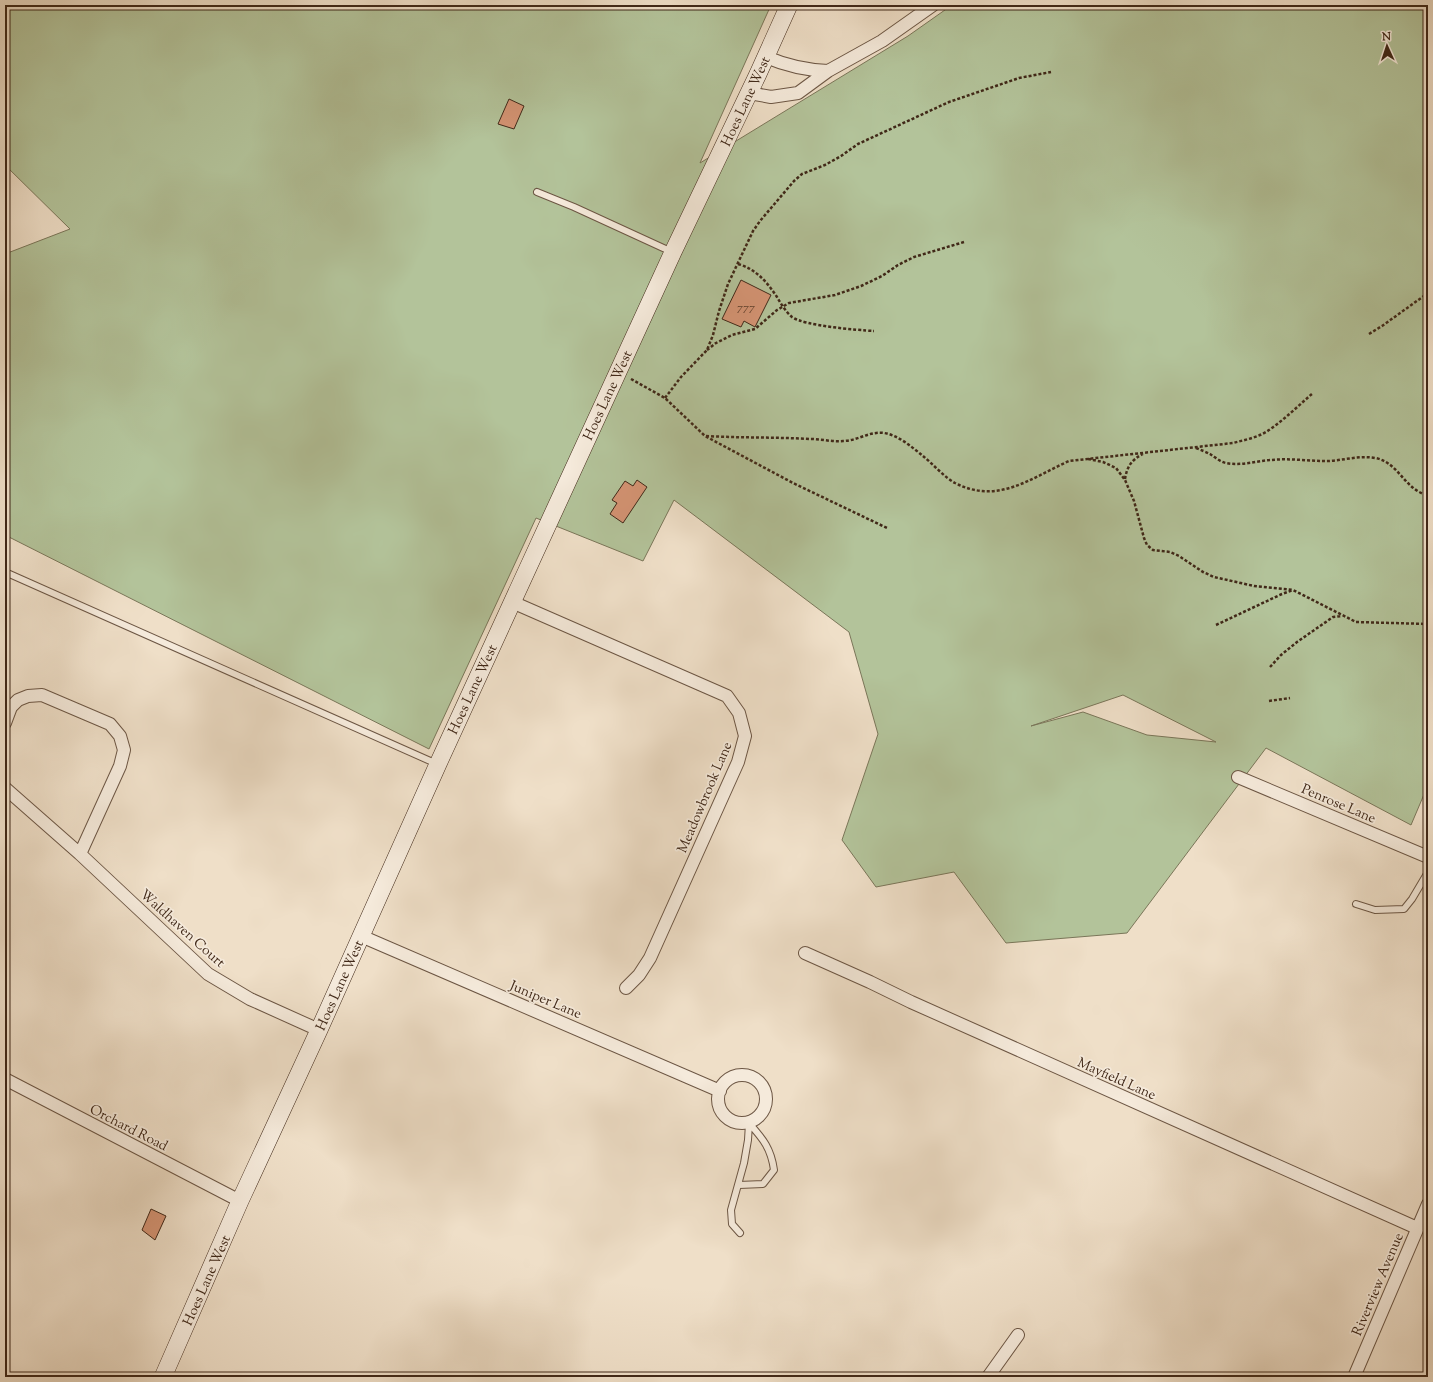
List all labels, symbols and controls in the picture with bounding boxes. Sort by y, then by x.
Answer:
north arrow [1367,26,1407,66]
text: N [1381,29,1392,45]
street label: Hoes Lane West [717,53,777,150]
house number: 777 [737,299,755,317]
street label: Hoes Lane West [579,347,639,444]
street label: Hoes Lane West [444,641,504,738]
street label: Meadowbrook Lane [673,739,738,857]
street label: Penrose Lane [1298,780,1379,830]
street label: Waldhaven Court [135,886,229,973]
street label: Hoes Lane West [312,937,370,1034]
street label: Juniper Lane [505,976,584,1025]
street label: Mayfield Lane [1074,1054,1159,1106]
street label: Orchard Road [85,1100,171,1157]
street label: Riverview Avenue [1348,1230,1410,1340]
street label: Hoes Lane West [179,1232,237,1329]

